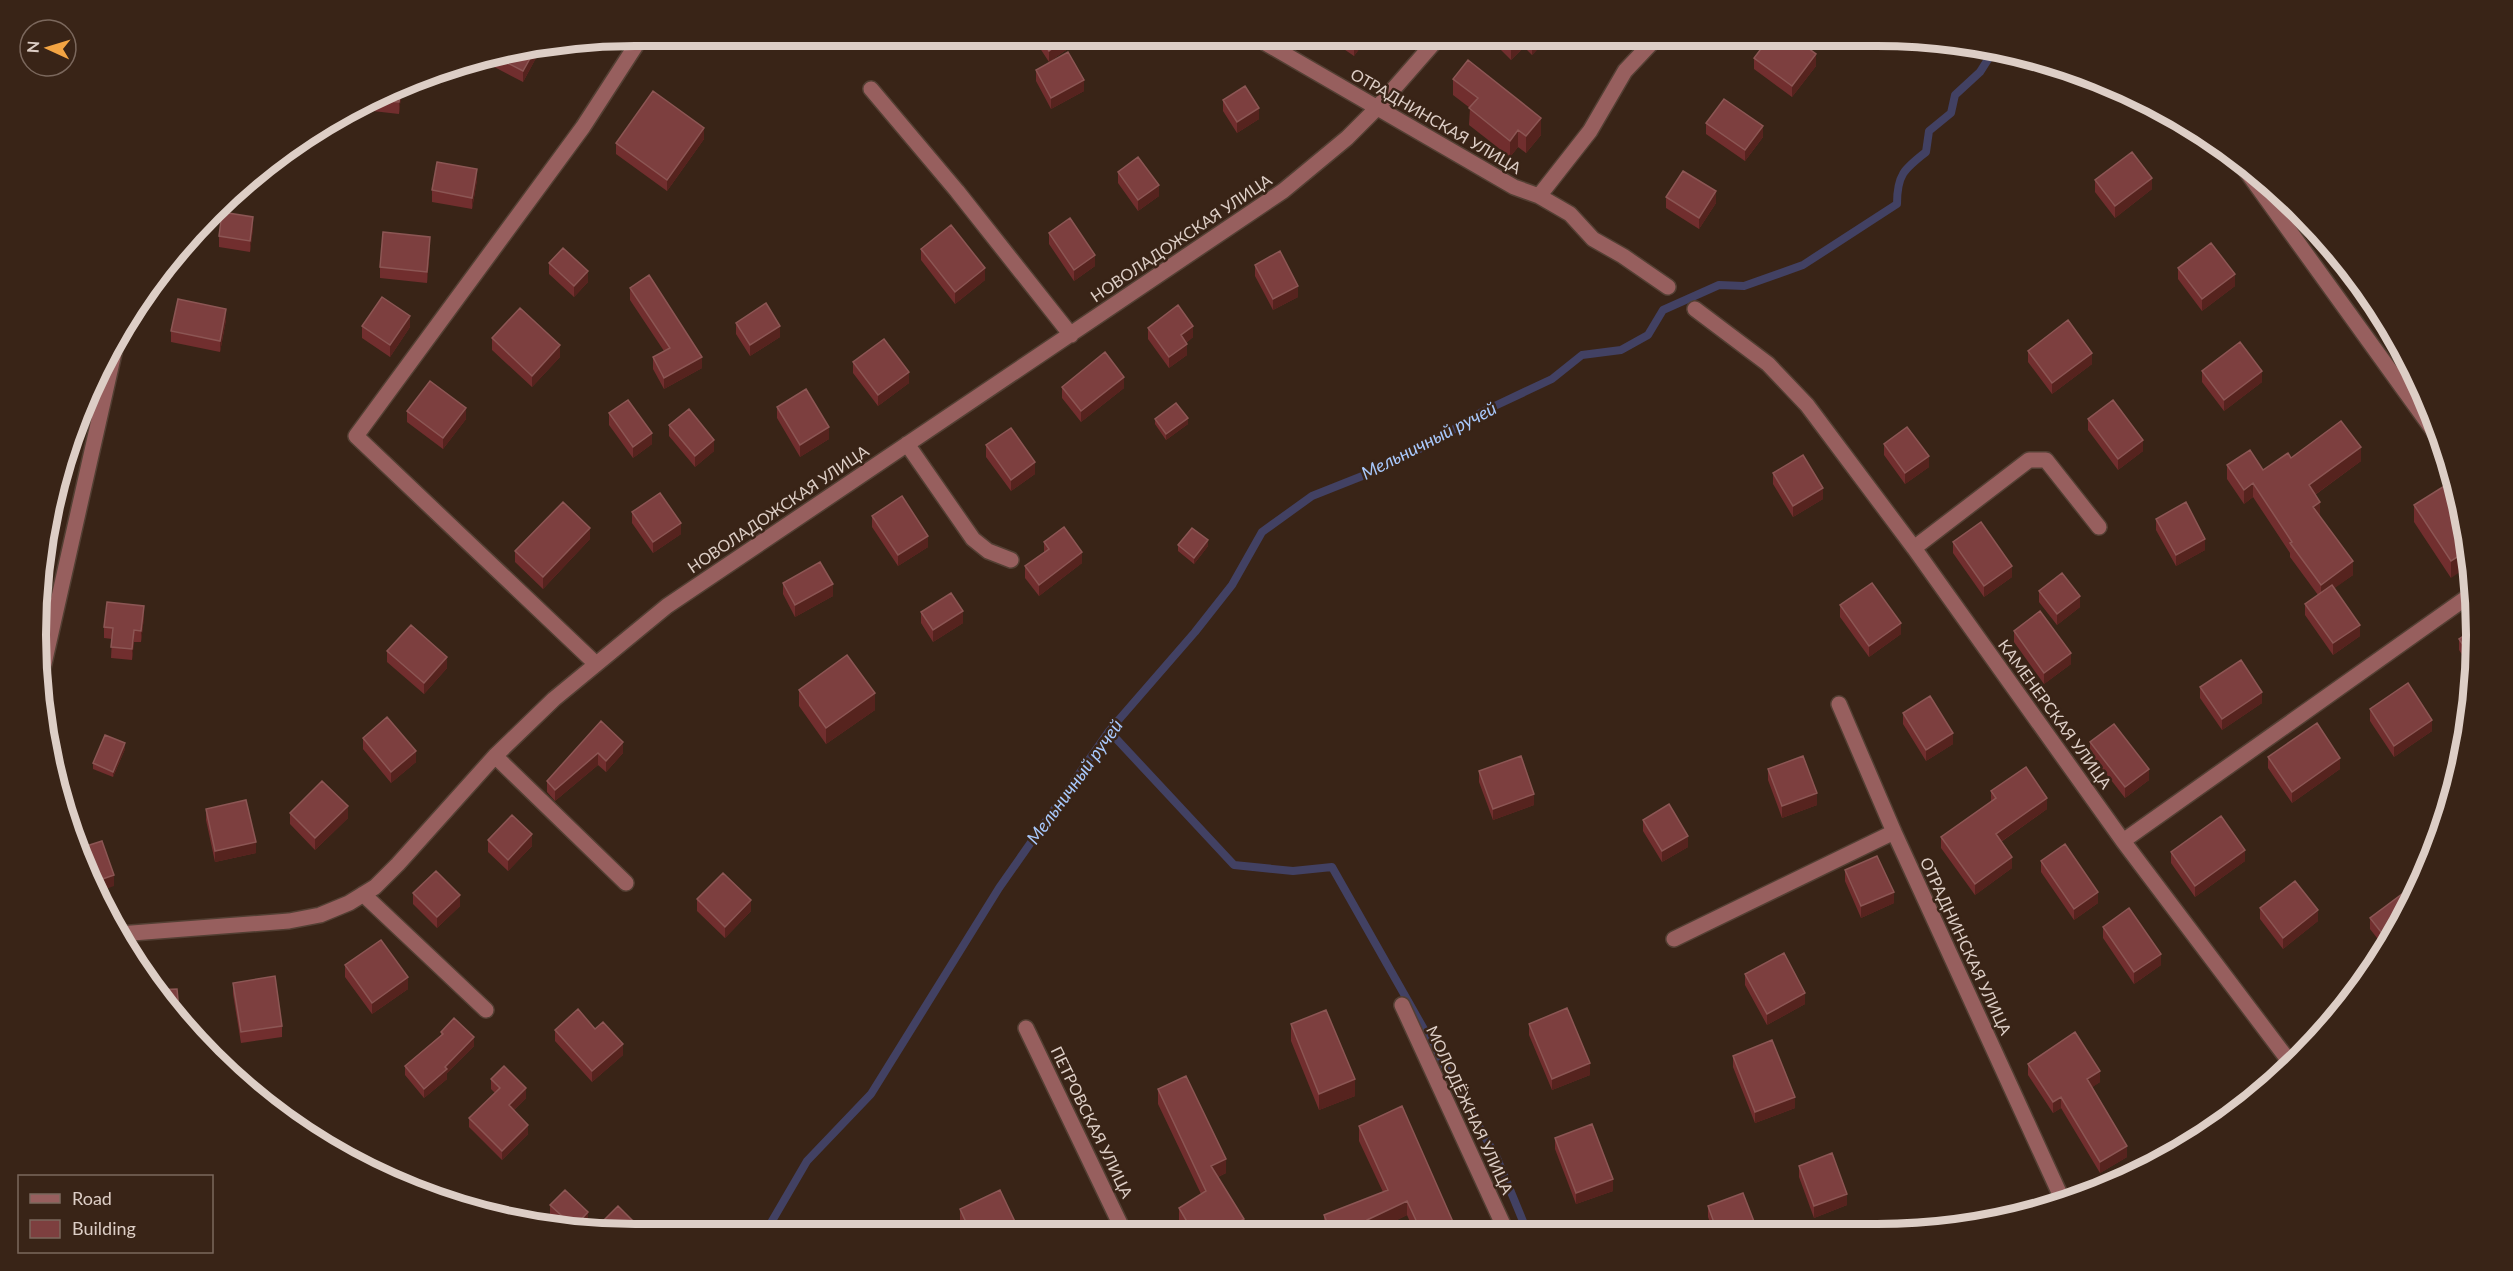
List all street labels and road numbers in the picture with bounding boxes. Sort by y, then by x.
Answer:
street label: ОТРАДНИНСКАЯ УЛИЦА [1348,64,1525,177]
street label: НОВОЛАДОЖСКАЯ УЛИЦА [1087,170,1275,305]
street label: НОВОЛАДОЖСКАЯ УЛИЦА [684,441,872,576]
street label: КАМЕНЕРСКАЯ УЛИЦА [1995,635,2116,792]
street label: ОТРАДНИНСКАЯ УЛИЦА [1917,854,2016,1038]
street label: МОЛОДЁЖНАЯ УЛИЦА [1423,1023,1518,1197]
street label: ПЕТРОВСКАЯ УЛИЦА [1047,1043,1138,1201]

